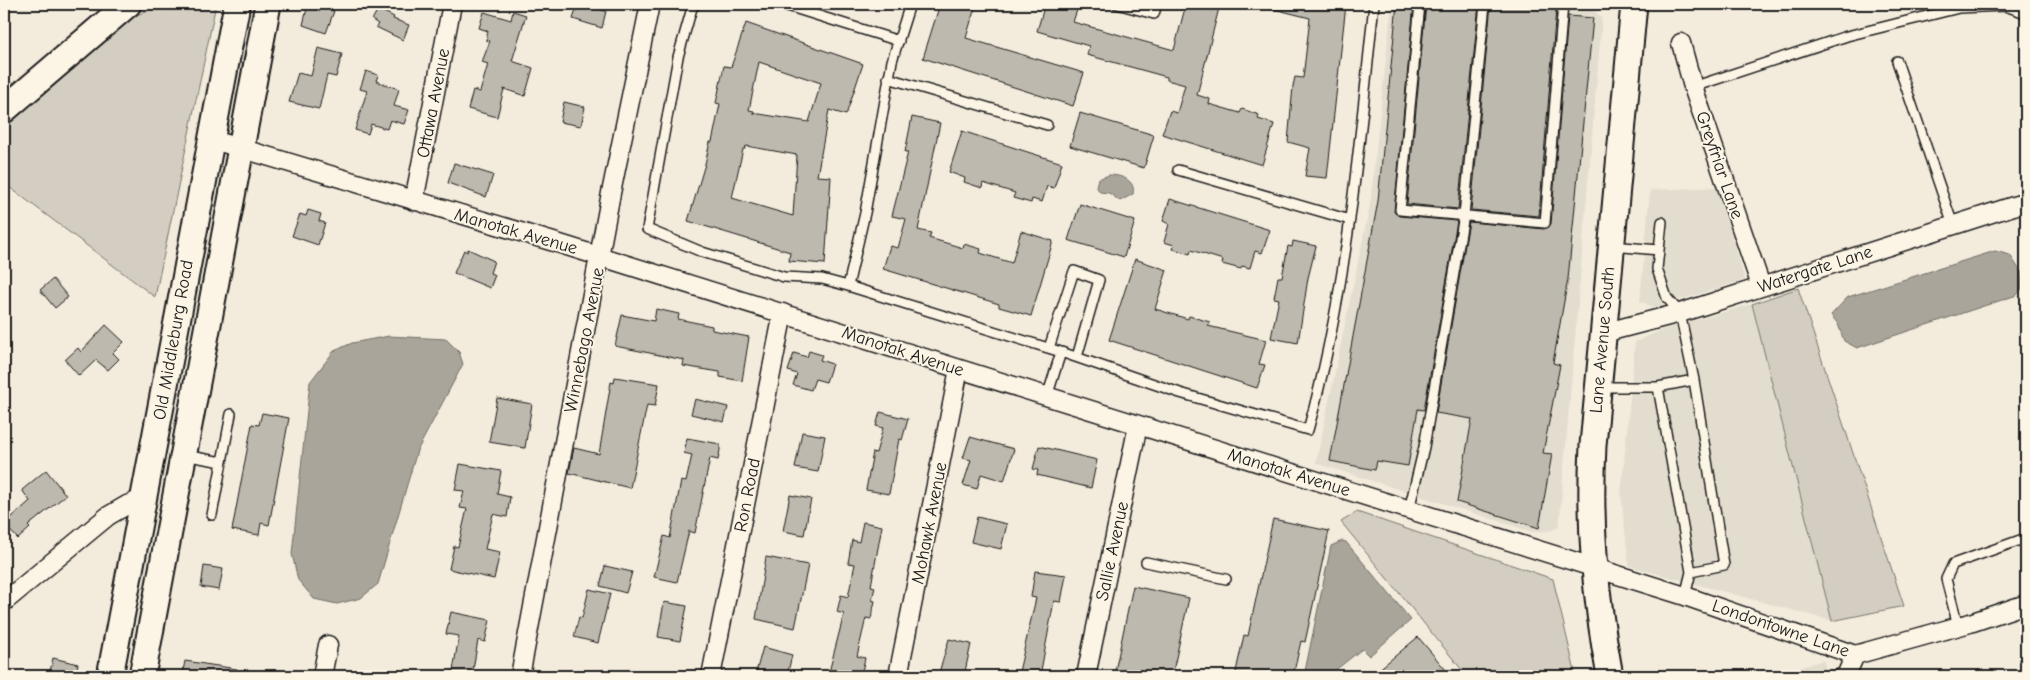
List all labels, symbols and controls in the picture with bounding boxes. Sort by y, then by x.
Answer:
street label: Ottawa Avenue [413,47,454,160]
street label: Greyfriar Lane [1691,109,1748,222]
street label: Manotak Avenue [452,204,580,259]
street label: Watergate Lane [1755,241,1875,298]
street label: Old Middleburg Road [149,258,198,422]
street label: Winnebago Avenue [560,266,609,414]
street label: Lane Avenue South [1586,266,1619,414]
street label: Manotak Avenue [839,322,967,381]
street label: Manotak Avenue [1225,444,1353,501]
street label: Ron Road [730,456,765,534]
street label: Mohawk Avenue [907,460,952,586]
street label: Sallie Avenue [1092,500,1133,603]
street label: Londontowne Lane [1709,595,1852,662]

